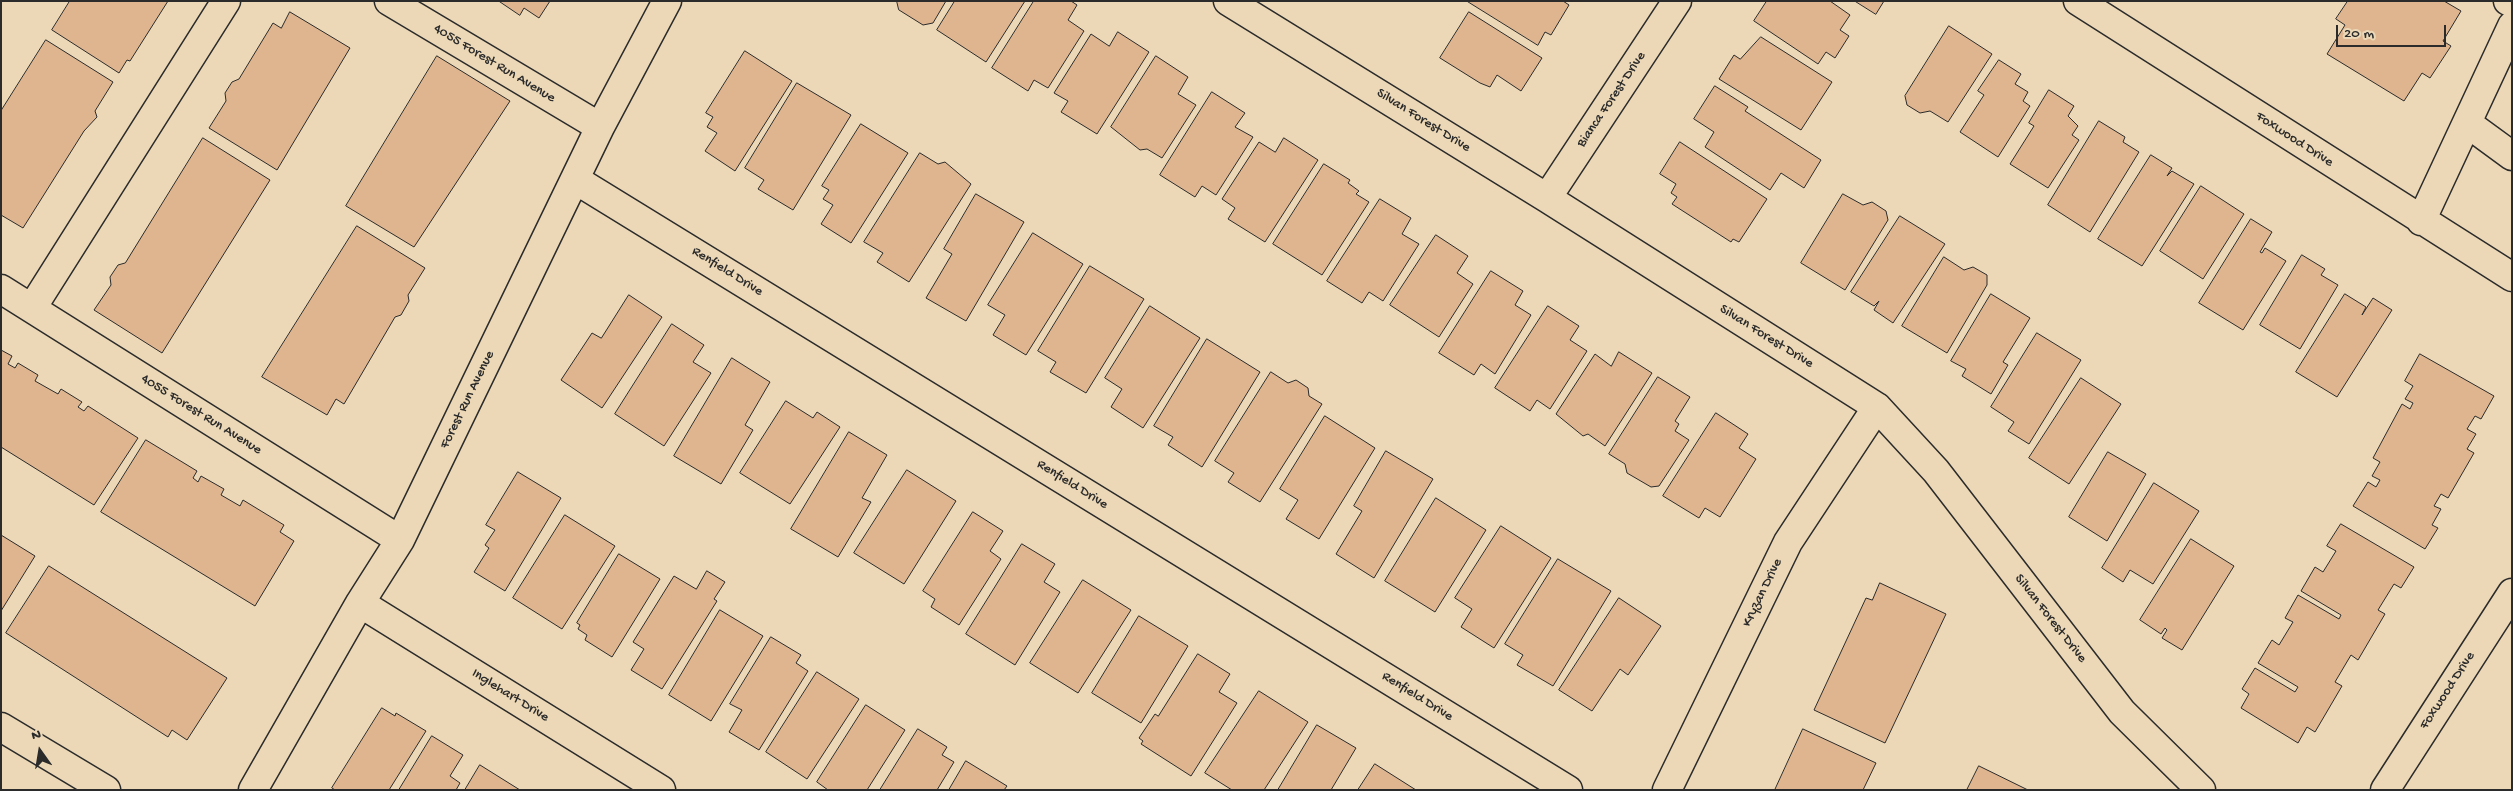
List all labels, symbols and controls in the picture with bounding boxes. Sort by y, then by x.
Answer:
scale bar [2338,15,2448,47]
street label: 4055 Forest Run Avenue [430,21,558,107]
text: 20 m [2344,25,2374,43]
street label: Bianca Forest Drive [1574,49,1650,151]
street label: Silvan Forest Drive [1373,85,1473,157]
street label: Foxwood Drive [2252,109,2336,171]
street label: Renfield Drive [688,243,766,301]
street label: Silvan Forest Drive [1716,301,1816,373]
street label: Forest Run Avenue [437,348,499,452]
street label: 4055 Forest Run Avenue [137,371,265,459]
street label: Renfield Drive [1033,456,1111,514]
street label: Kryzan Drive [1739,556,1787,630]
street label: Silvan Forest Drive [2010,571,2090,667]
street label: Foxwood Drive [2417,649,2479,733]
street label: Inglehart Drive [468,666,552,726]
street label: Renfield Drive [1378,668,1456,726]
north arrow [15,726,65,776]
text: N [30,727,43,745]

